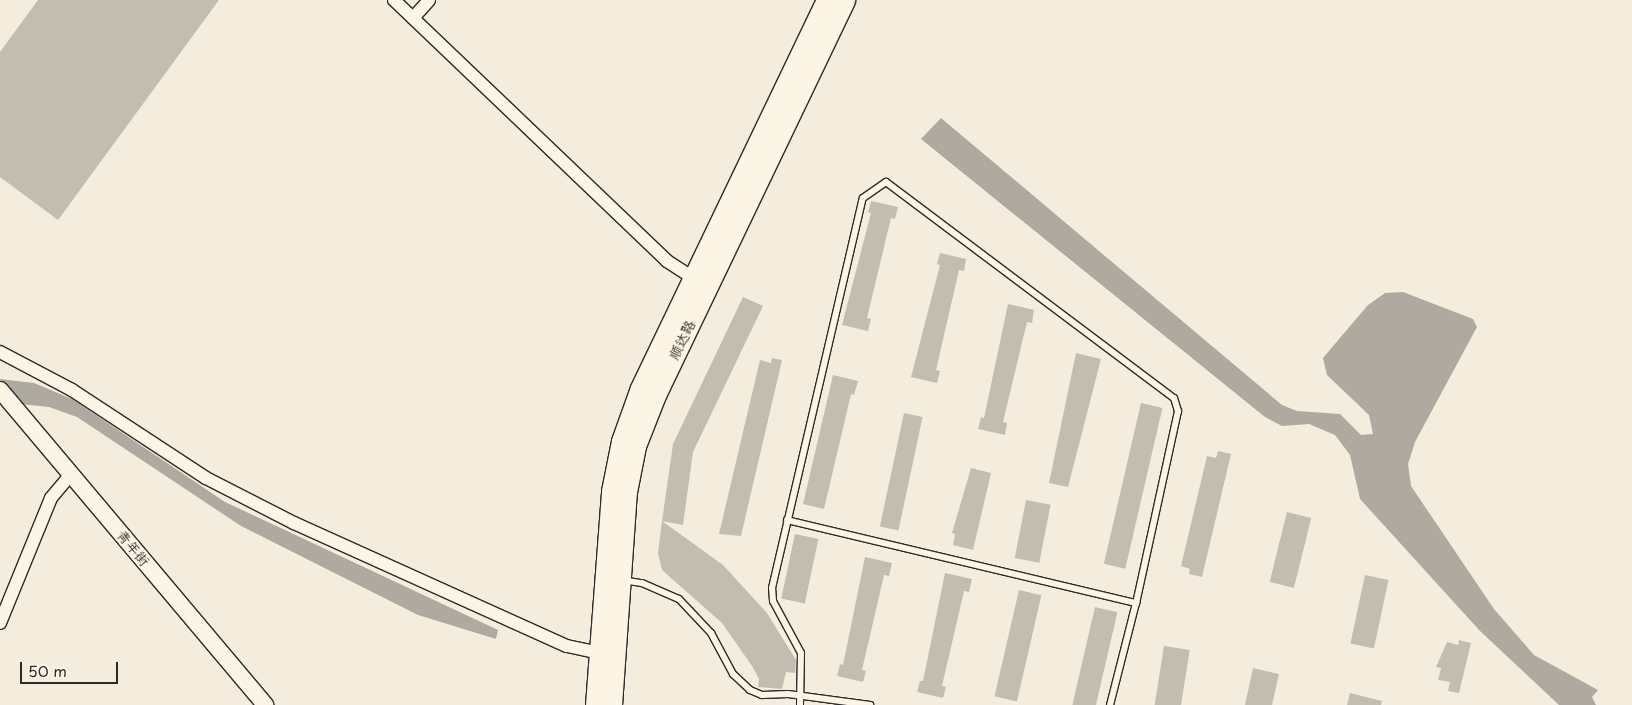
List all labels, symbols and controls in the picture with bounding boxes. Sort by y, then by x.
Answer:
street label: 顺达路 [665,317,699,363]
street label: 青年街 [113,527,153,569]
scale bar [22,652,120,684]
text: 50 m [28,659,67,682]

